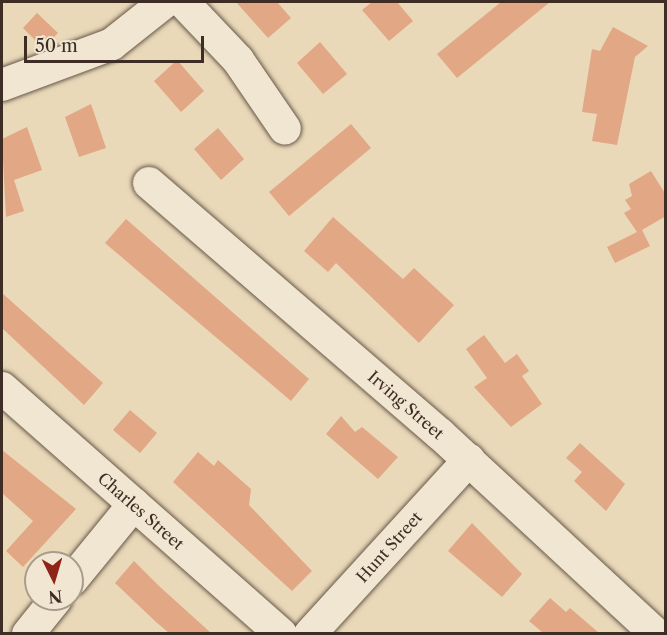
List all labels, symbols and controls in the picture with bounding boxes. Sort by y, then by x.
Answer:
scale bar [27,24,207,62]
text: 50 m [35,35,78,57]
street label: Irving Street [364,367,448,443]
street label: Charles Street [94,468,188,554]
street label: Hunt Street [352,508,426,586]
north arrow [24,551,84,611]
text: N [48,586,63,608]

